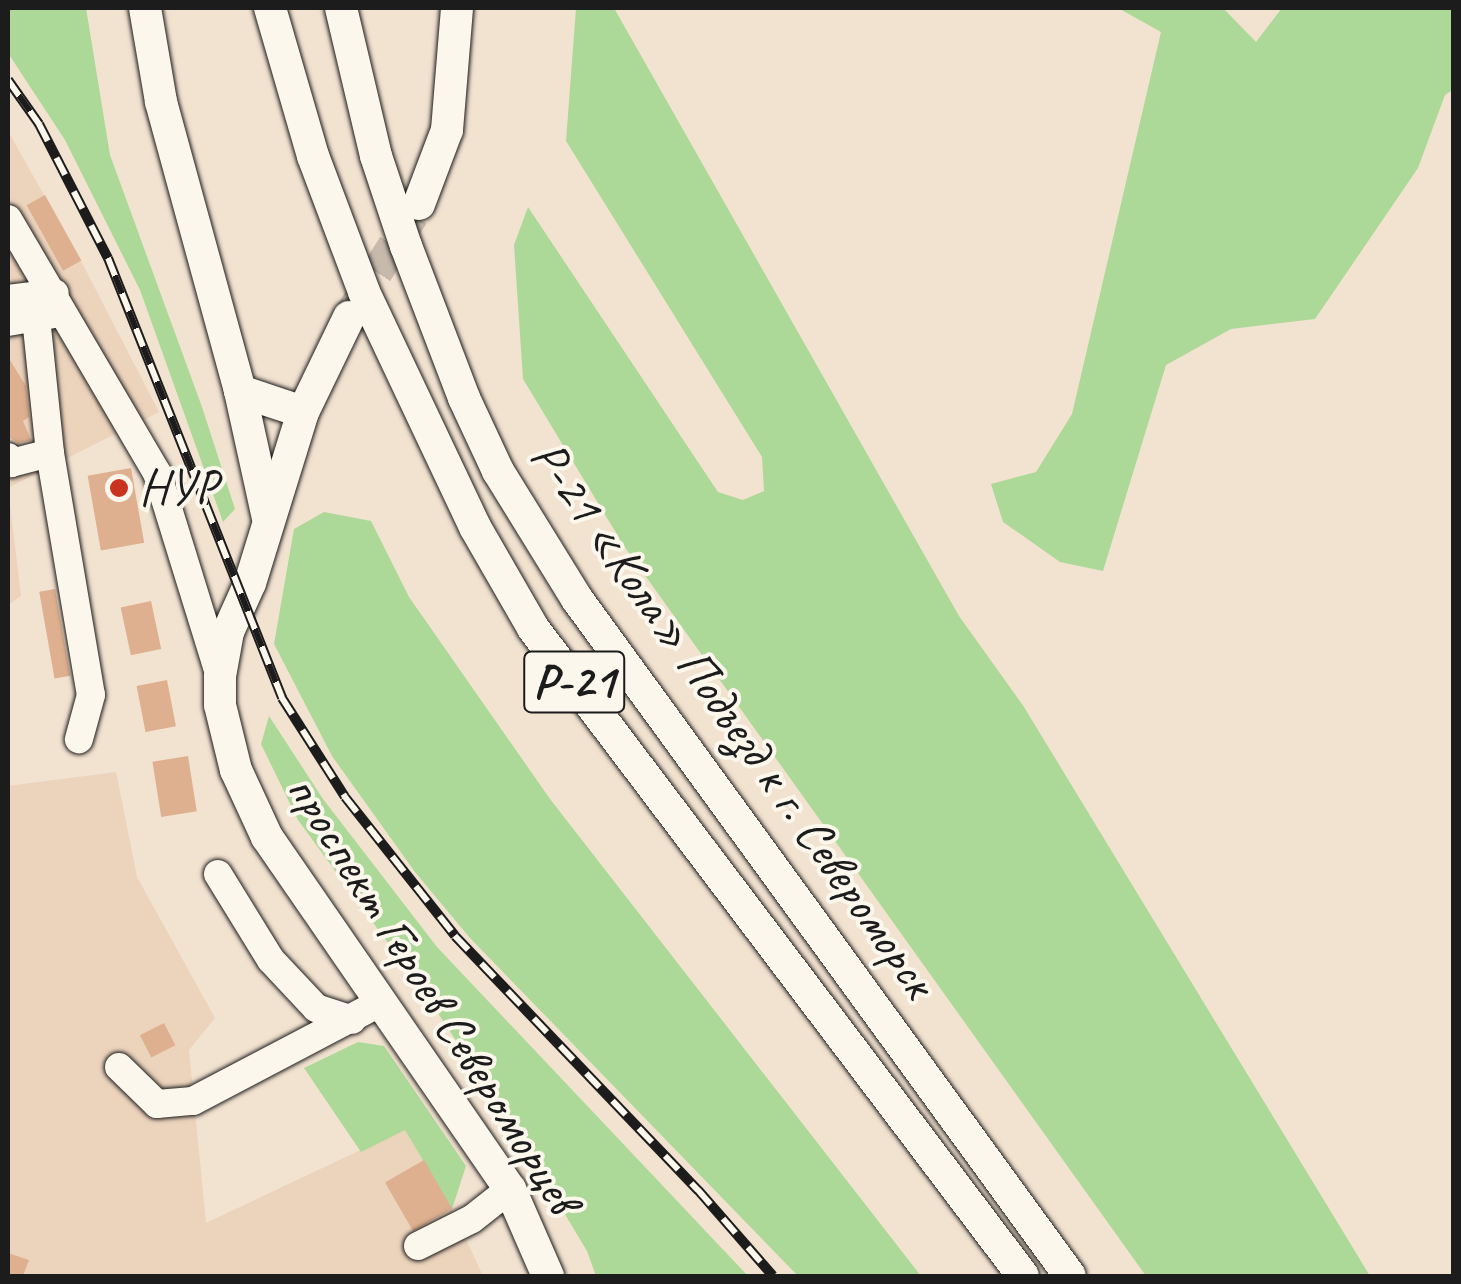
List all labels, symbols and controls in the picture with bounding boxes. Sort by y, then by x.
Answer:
street label: Р-21 «Кола» Подъезд к г. Североморск [518,429,950,1009]
place label: НУР [139,458,217,518]
marker: НУР [108,477,130,499]
road number: Р-21 [522,639,626,725]
street label: проспект Героев Североморцев [275,764,591,1222]

